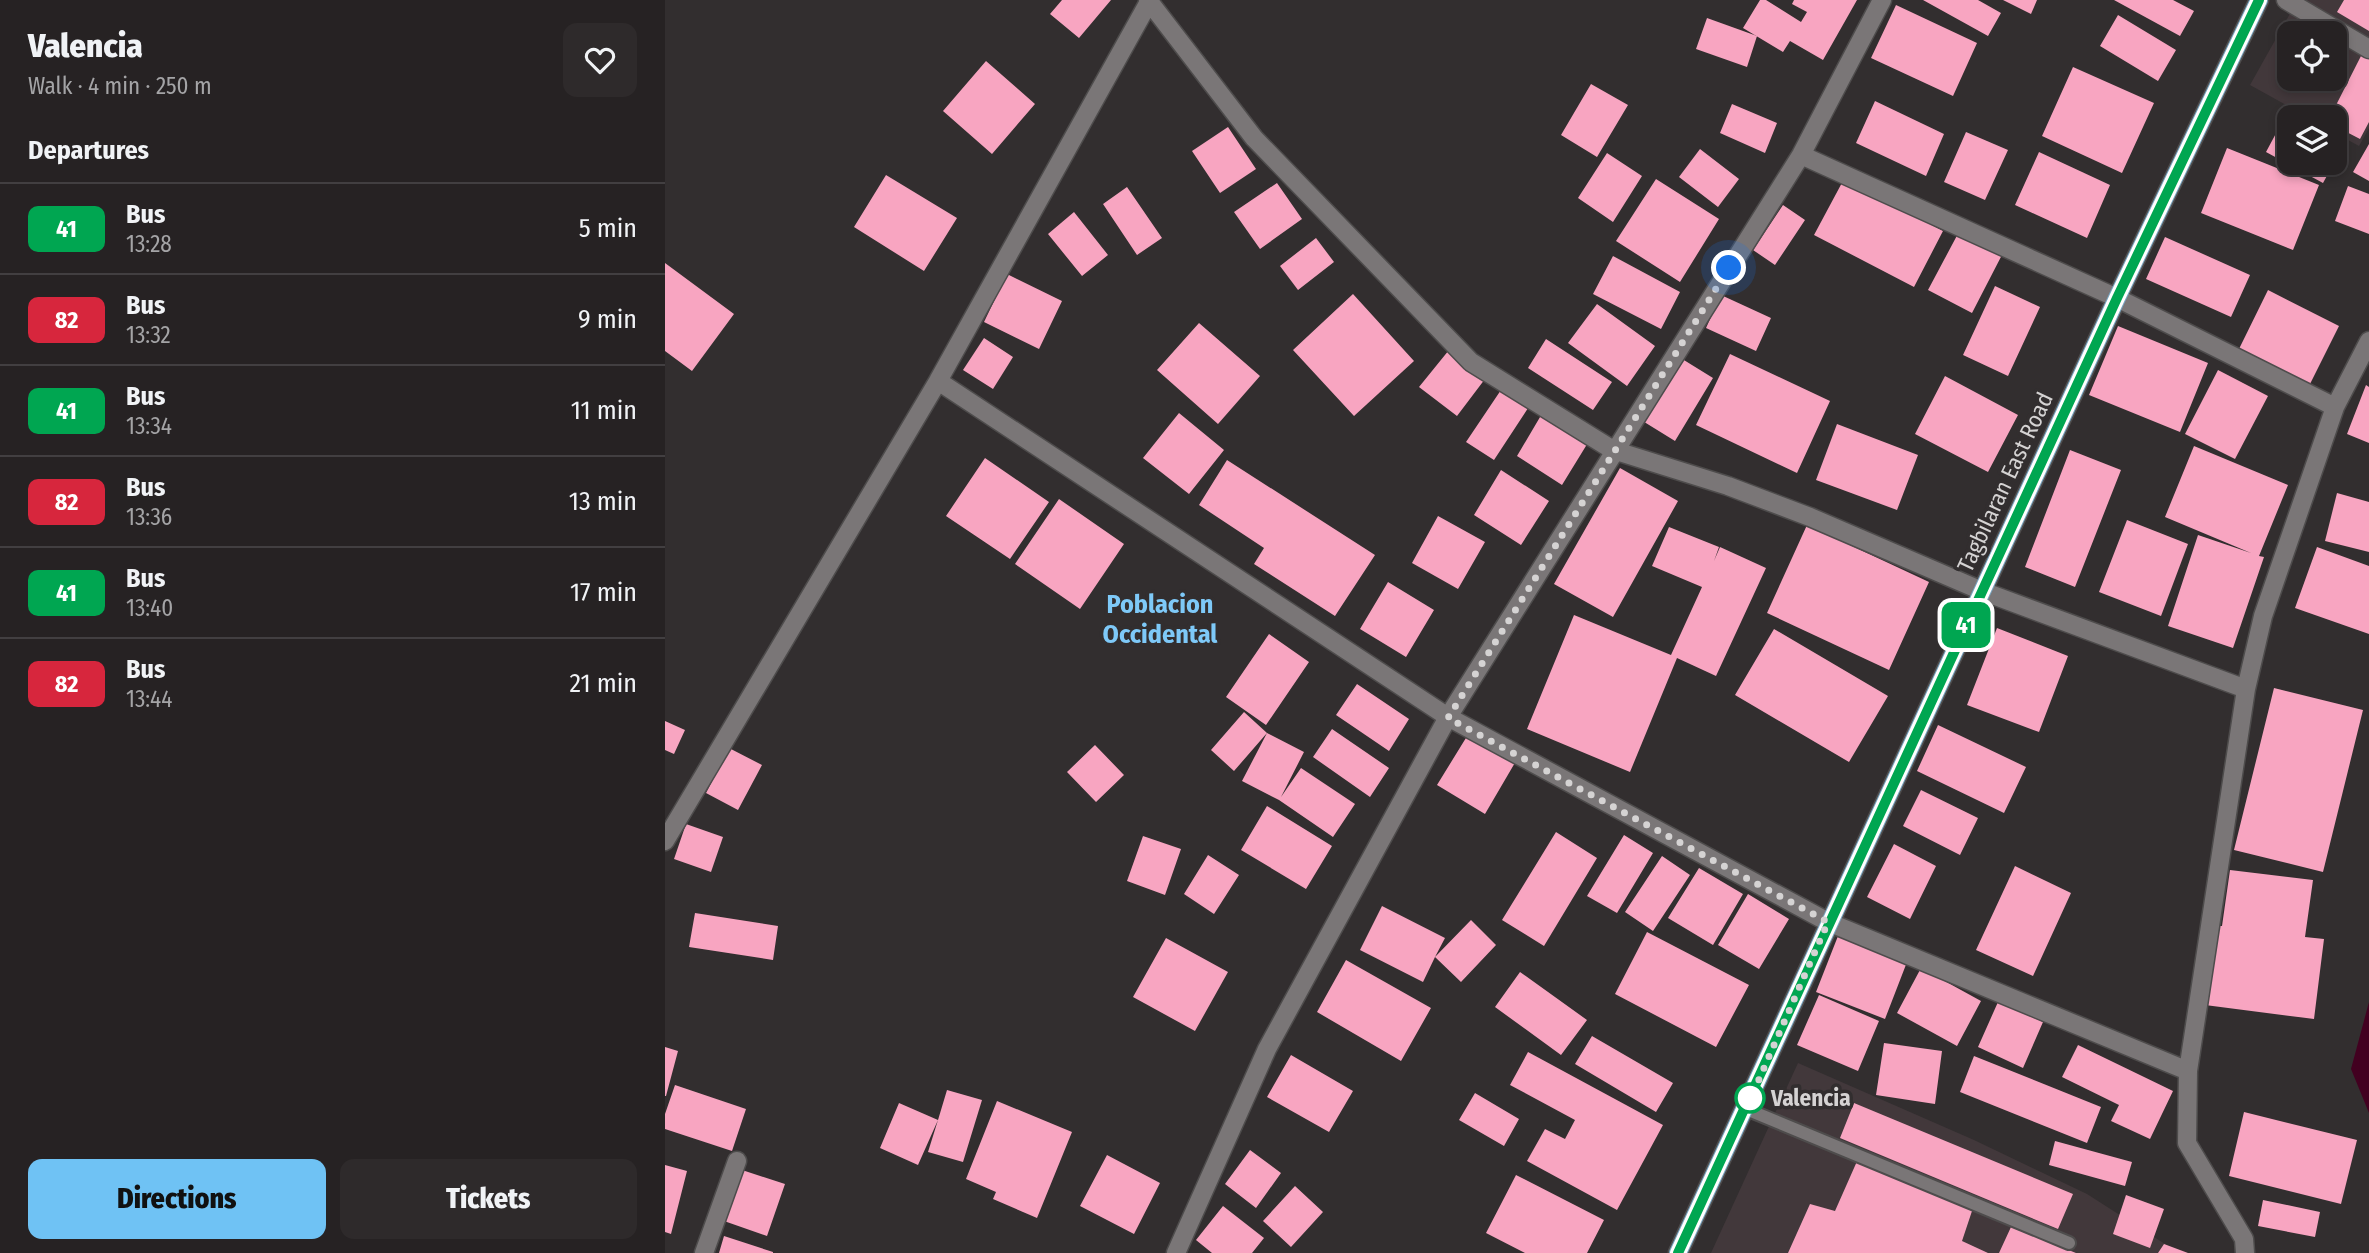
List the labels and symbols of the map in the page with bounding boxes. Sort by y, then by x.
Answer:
your location [1711,250,1746,285]
street label: Tagbilaran East Road [1951,388,2059,576]
district label: Poblacion Occidental [1103,589,1218,650]
line badge: 41 [1935,602,1997,648]
marker: Valencia [1735,1083,1765,1113]
place label: Valencia [1770,1084,1851,1112]

